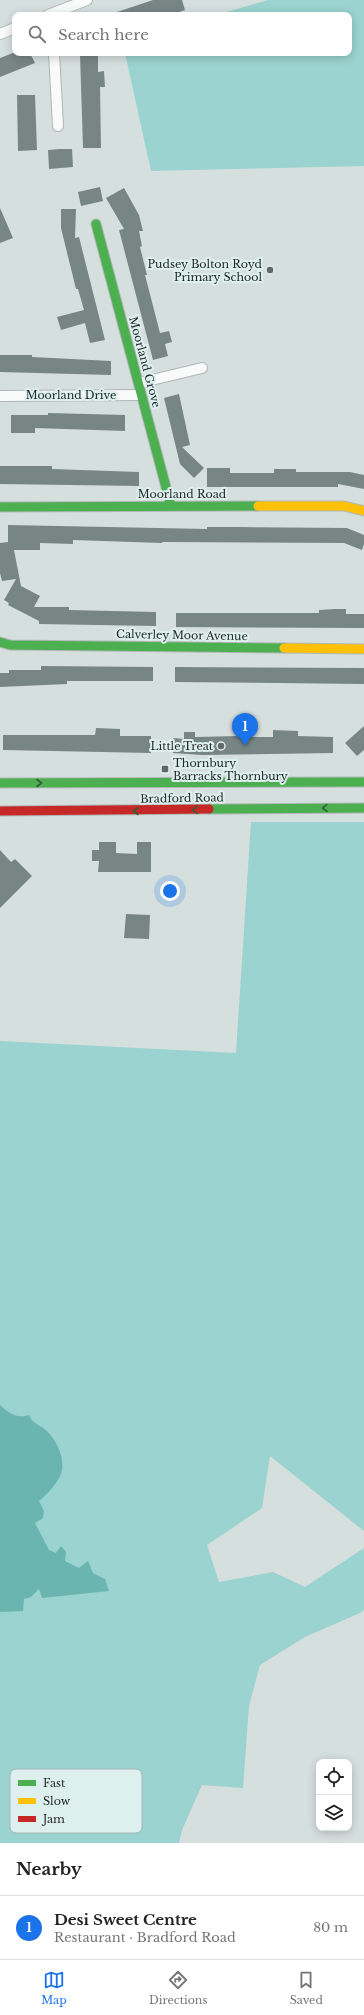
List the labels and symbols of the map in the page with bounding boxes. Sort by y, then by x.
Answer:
place label: Pudsey Bolton Royd Primary School [148,257,263,284]
marker: Pudsey Bolton Royd Primary School [265,265,275,275]
street label: Moorland Grove [126,315,164,409]
street label: Moorland Drive [26,388,116,402]
street label: Moorland Road [138,487,227,501]
street label: Calverley Moor Avenue [116,627,248,643]
pin: 1 [232,713,258,746]
place label: Little Treat [151,739,214,753]
marker: Little Treat [216,741,226,751]
place label: Thornbury Barracks Thornbury [173,756,288,783]
marker: Thornbury Barracks Thornbury [160,764,170,774]
one-way arrow [36,779,42,787]
street label: Bradford Road [140,790,225,806]
one-way arrow [322,804,328,813]
one-way arrow [192,806,198,815]
one-way arrow [133,807,139,815]
your location [160,881,180,901]
legend [10,1769,142,1833]
text: Fast [43,1776,66,1790]
text: Slow [43,1794,71,1808]
text: Jam [41,1812,65,1826]

